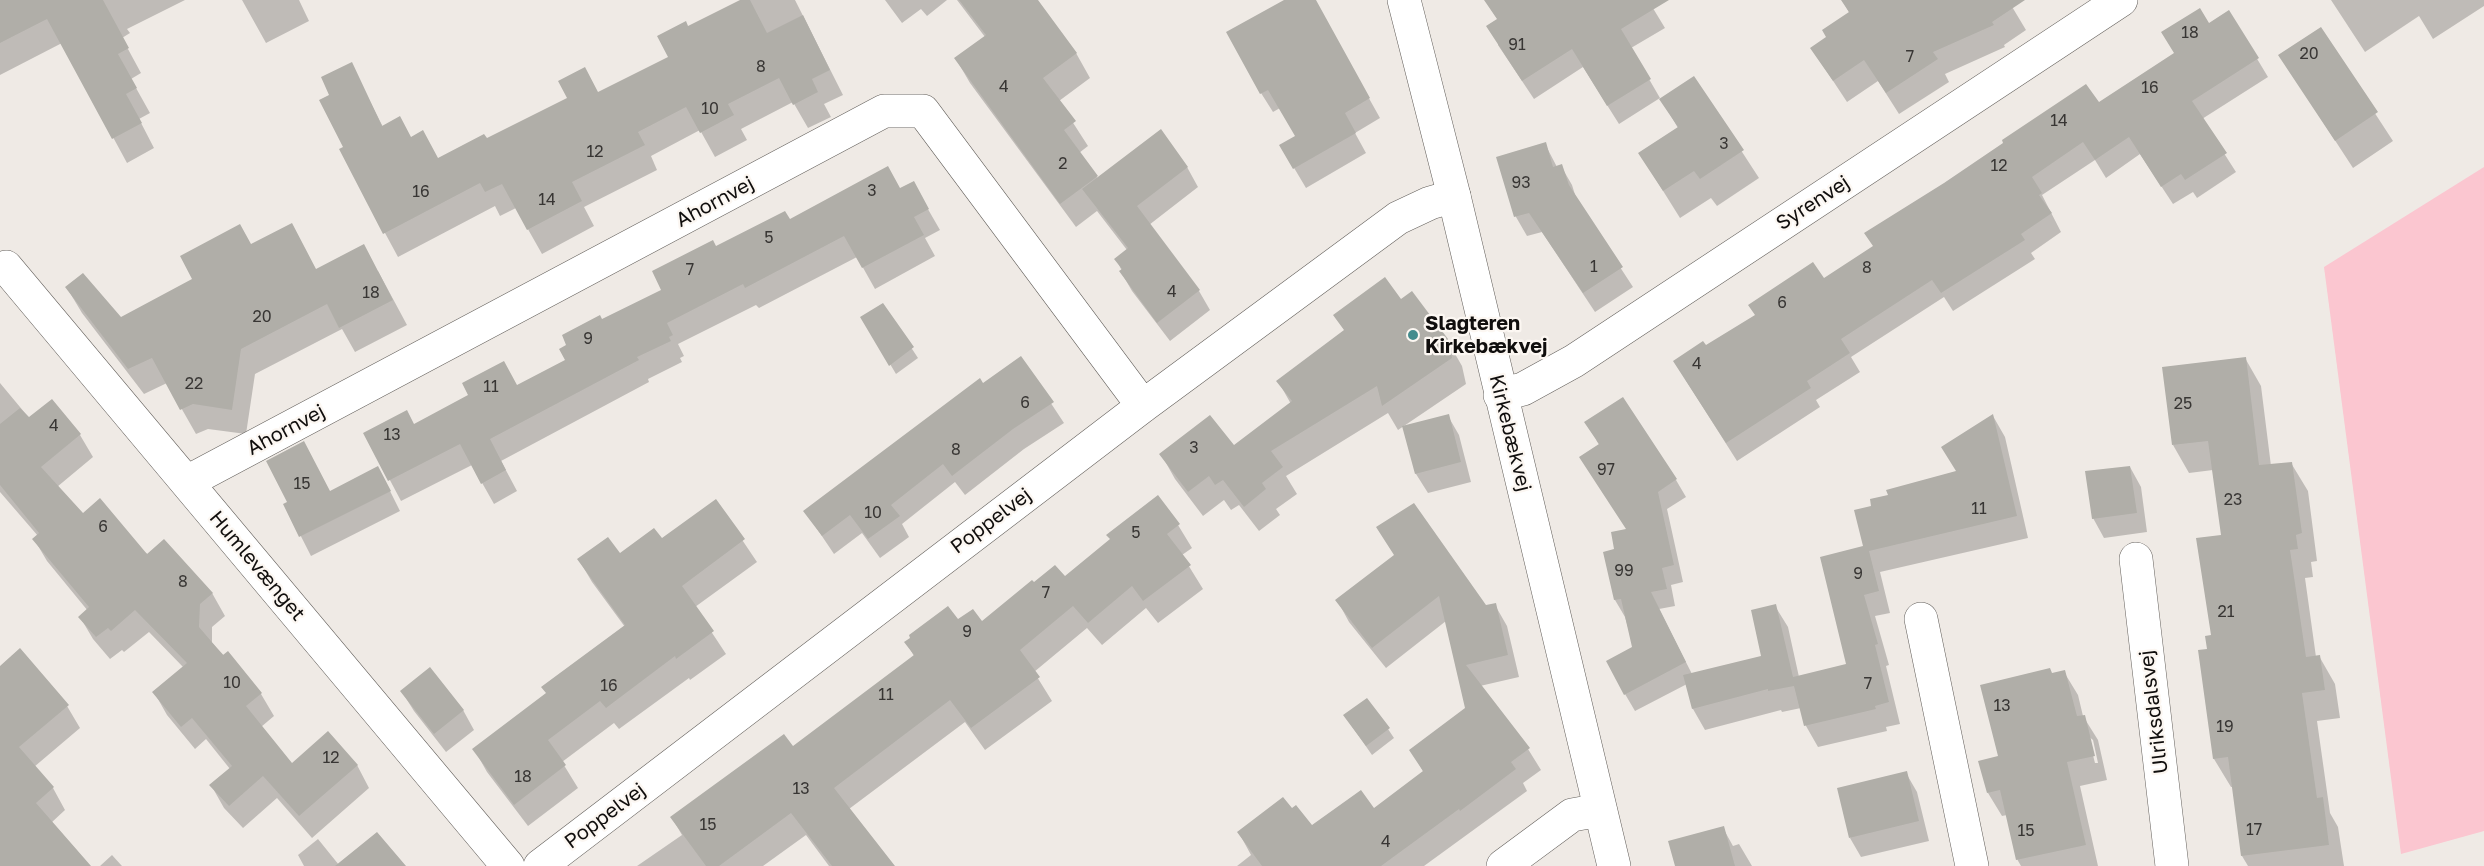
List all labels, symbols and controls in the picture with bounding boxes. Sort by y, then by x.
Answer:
house number: 18 [2181,23,2199,43]
house number: 91 [1508,35,1526,55]
house number: 20 [2299,44,2319,64]
house number: 7 [1906,47,1914,67]
house number: 8 [756,57,766,77]
house number: 4 [999,77,1009,97]
house number: 16 [2141,78,2159,98]
house number: 10 [701,99,719,119]
house number: 14 [2050,111,2068,131]
house number: 3 [1719,134,1729,154]
house number: 12 [586,142,604,162]
house number: 2 [1058,154,1068,174]
house number: 12 [1990,156,2008,176]
street label: Syrenvej [1772,170,1854,236]
street label: Ahornvej [672,171,758,233]
house number: 93 [1511,173,1531,193]
house number: 3 [867,181,877,201]
house number: 16 [412,182,430,202]
house number: 14 [538,190,556,210]
house number: 5 [764,228,774,248]
house number: 1 [1590,257,1598,277]
house number: 8 [1862,258,1872,278]
house number: 7 [686,260,694,280]
house number: 4 [1167,282,1177,302]
house number: 18 [362,283,380,303]
house number: 6 [1777,293,1787,313]
house number: 20 [252,307,272,327]
place label: Slagteren Kirkebækvej [1425,312,1547,359]
marker: Slagteren Kirkebækvej [1406,328,1420,342]
house number: 9 [583,329,593,349]
house number: 4 [1692,354,1702,374]
street label: Kirkebækvej [1484,372,1536,494]
house number: 22 [185,374,203,394]
house number: 11 [483,377,499,397]
house number: 6 [1020,393,1030,413]
house number: 25 [2174,394,2192,414]
street label: Ahornvej [243,399,329,461]
house number: 4 [49,416,59,436]
house number: 13 [383,425,401,445]
house number: 3 [1189,438,1199,458]
house number: 8 [951,440,961,460]
house number: 97 [1597,460,1615,480]
house number: 15 [293,474,311,494]
street label: Poppelvej [946,483,1036,559]
house number: 23 [2224,490,2242,510]
house number: 11 [1971,499,1987,519]
house number: 10 [864,503,882,523]
street label: Humlevænget [204,506,310,626]
house number: 6 [98,517,108,537]
house number: 5 [1131,523,1141,543]
house number: 99 [1614,561,1634,581]
house number: 9 [1853,564,1863,584]
house number: 8 [178,572,188,592]
house number: 7 [1042,583,1050,603]
house number: 21 [2217,602,2235,622]
house number: 9 [962,622,972,642]
street label: Ulriksdalsvej [2135,649,2173,775]
house number: 10 [223,673,241,693]
house number: 7 [1864,674,1872,694]
house number: 16 [600,676,618,696]
house number: 11 [878,685,894,705]
house number: 13 [1993,696,2011,716]
house number: 19 [2216,717,2234,737]
house number: 12 [322,748,340,768]
house number: 18 [514,767,532,787]
street label: Poppelvej [560,778,650,854]
house number: 13 [792,779,810,799]
house number: 15 [699,815,717,835]
house number: 17 [2246,820,2262,840]
house number: 15 [2017,821,2035,841]
house number: 4 [1381,832,1391,852]

